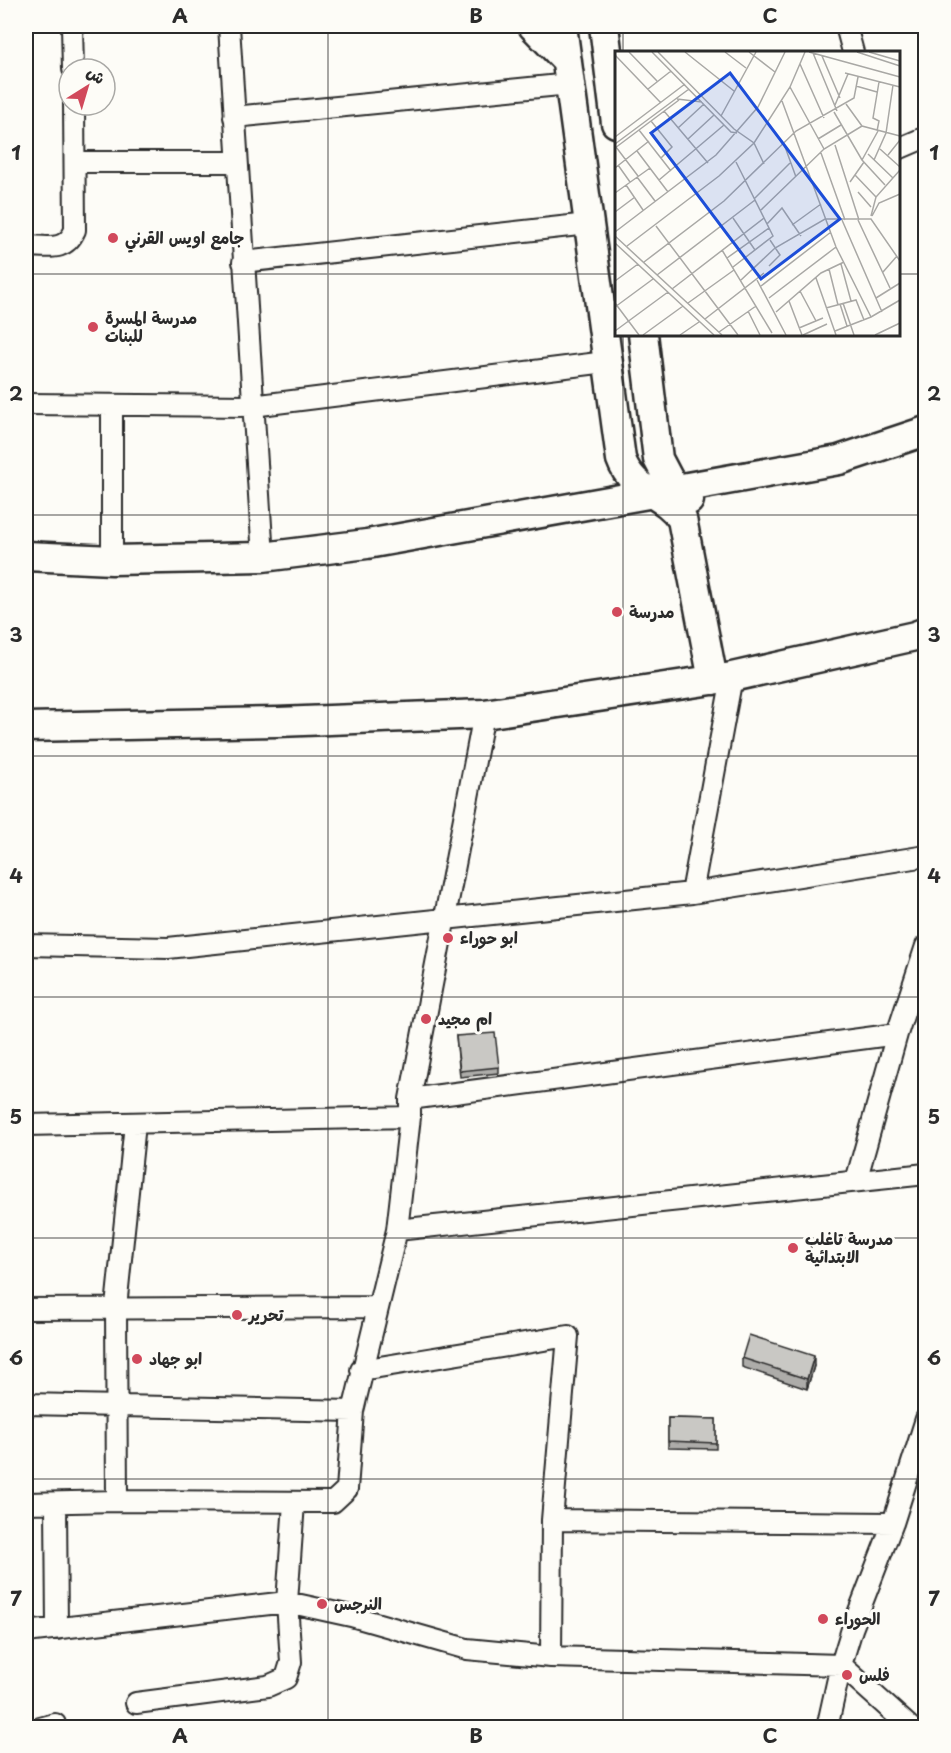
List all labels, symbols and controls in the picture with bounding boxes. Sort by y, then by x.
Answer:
text: A [172,0,188,30]
text: B [469,0,483,30]
text: C [762,0,778,30]
inset map [615,51,900,336]
north arrow [57,57,117,117]
text: ش [82,59,111,89]
text: 1 [11,137,21,167]
text: 1 [929,137,939,167]
place label: جامع اويس القرني [125,225,244,253]
marker: جامع اويس القرني [106,231,120,245]
place label: مدرسة المسرة للبنات [105,305,197,347]
marker: مدرسة المسرة للبنات [86,320,100,334]
text: 2 [9,378,23,408]
text: 2 [927,378,941,408]
place label: مدرسة [629,599,675,623]
marker: مدرسة [610,605,624,619]
text: 3 [9,619,23,649]
text: 3 [927,619,941,649]
text: 4 [9,860,23,890]
text: 4 [927,860,941,890]
place label: ابو حوراء [460,925,518,950]
marker: ابو حوراء [441,931,455,945]
place label: ام مجيد [438,1006,492,1032]
marker: ام مجيد [419,1012,433,1026]
text: 5 [10,1101,22,1131]
text: 5 [928,1101,940,1131]
place label: مدرسة تاغلب الابتدائية [805,1226,893,1268]
marker: مدرسة تاغلب الابتدائية [786,1241,800,1255]
place label: تحرير [247,1302,285,1326]
marker: تحرير [230,1308,244,1322]
text: 6 [9,1342,23,1372]
text: 6 [927,1342,941,1372]
place label: ابو جهاد [149,1346,202,1370]
marker: ابو جهاد [130,1352,144,1366]
text: 7 [10,1583,22,1613]
text: 7 [928,1583,940,1613]
place label: النرجس [334,1591,382,1615]
marker: النرجس [315,1597,329,1611]
place label: الحوراء [835,1606,880,1631]
marker: الحوراء [816,1612,830,1626]
place label: فلس [859,1662,890,1686]
marker: فلس [840,1668,854,1682]
text: A [172,1720,188,1750]
text: B [469,1720,483,1750]
text: C [762,1720,778,1750]

